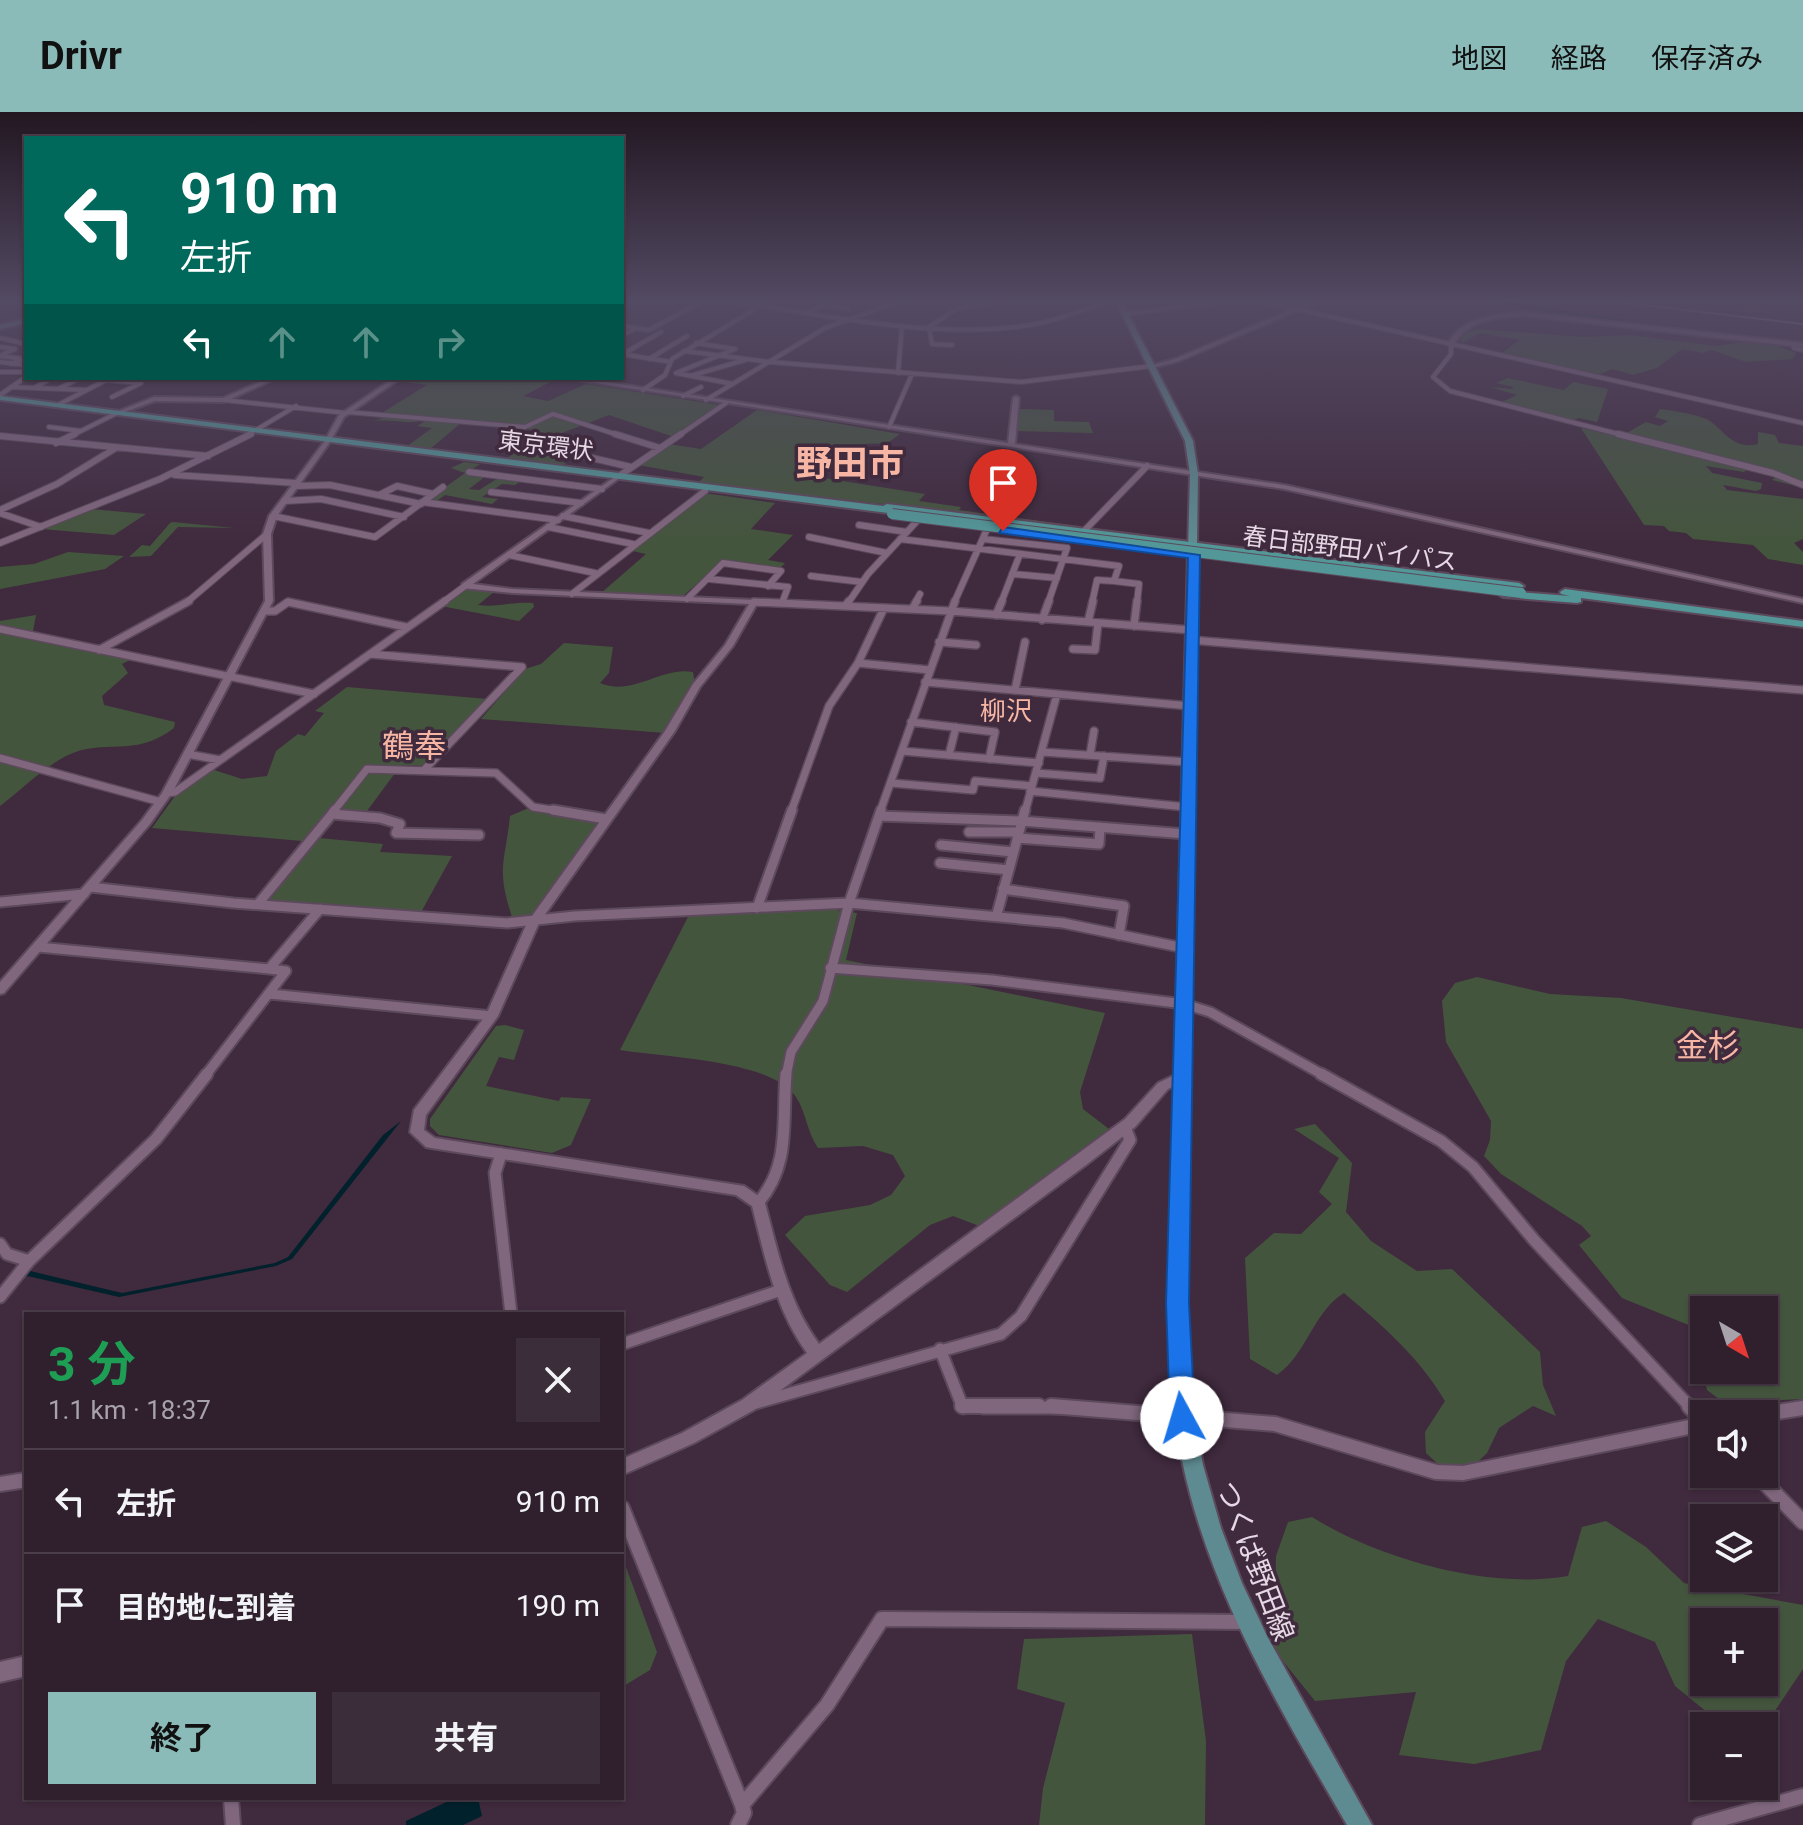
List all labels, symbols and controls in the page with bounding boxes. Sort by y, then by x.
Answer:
text: Drivr [40,34,122,78]
text: 地図 [1451,42,1507,75]
text: 経路 [1551,42,1607,75]
text: 保存済み [1651,42,1763,75]
text: 910 m [180,161,339,227]
icon: left [48,168,152,272]
text: 左折 [180,237,252,279]
icon: left [176,320,220,364]
icon: ahead [260,320,304,364]
icon: ahead [344,320,388,364]
icon: right [428,320,472,364]
street label: 東京環状 [497,426,595,466]
district label: 野田市 [796,443,904,485]
pin [969,449,1037,531]
icon: arrive [981,461,1025,505]
street label: 春日部野田バイパス [1241,522,1459,576]
district label: 柳沢 [980,696,1032,726]
district label: 鶴奉 [382,727,446,765]
district label: 金杉 [1676,1027,1740,1065]
north arrow [1690,1296,1778,1384]
map controls [1690,1296,1778,1800]
text: 3 分 [48,1336,135,1393]
button: close [516,1338,600,1422]
position arrow [1140,1376,1224,1460]
text: 1.1 km · 18:37 [48,1395,211,1425]
button: sound [1690,1400,1778,1488]
street label: つくば野田線 [1209,1477,1301,1645]
icon: left [48,1479,92,1523]
text: 910 m [516,1484,600,1519]
text: 左折 [116,1486,176,1521]
button: layers [1690,1504,1778,1592]
icon: arrive [48,1583,92,1627]
text: 190 m [516,1588,600,1623]
text: 目的地に到着 [116,1590,296,1625]
button: + [1690,1608,1778,1696]
button: 終了 [48,1692,316,1784]
button: 共有 [332,1692,600,1784]
button: − [1690,1712,1778,1800]

